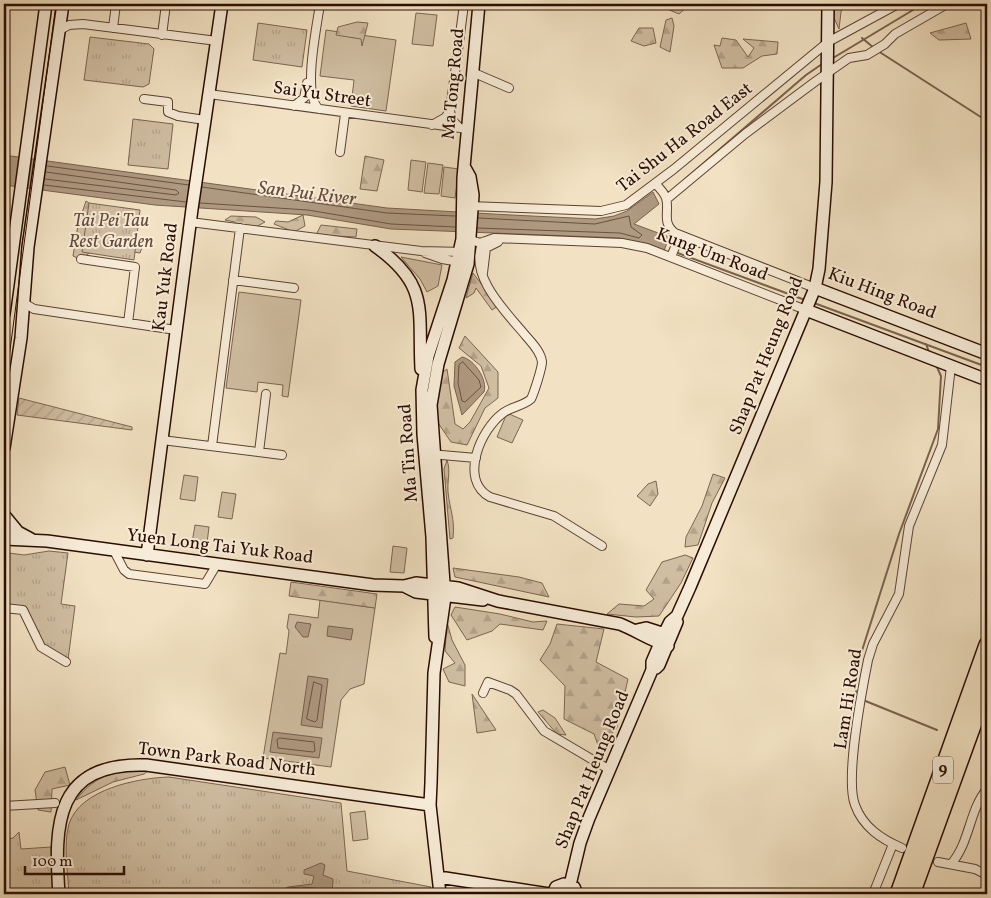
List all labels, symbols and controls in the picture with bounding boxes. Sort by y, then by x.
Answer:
street label: Ma Tong Road [437,27,471,141]
street label: Sai Yu Street [271,76,373,114]
street label: Tai Shu Ha Road East [612,77,758,199]
water label: San Pui River [256,175,359,213]
park label: Tai Pei Tau Rest Garden [68,209,154,255]
street label: Kau Yuk Road [147,221,185,333]
street label: Kung Um Road [652,222,772,288]
street label: Kiu Hing Road [824,262,940,326]
street label: Shap Pat Heung Road [724,273,810,439]
street label: Ma Tin Road [393,403,425,503]
street label: Yuen Long Tai Yuk Road [125,523,315,571]
street label: Lam Hi Road [829,647,869,751]
street label: Shap Pat Heung Road [550,687,636,853]
street label: Town Park Road North [137,737,318,783]
road number: 9 [933,756,953,784]
scale bar [25,843,124,875]
text: 100 m [32,852,72,873]

